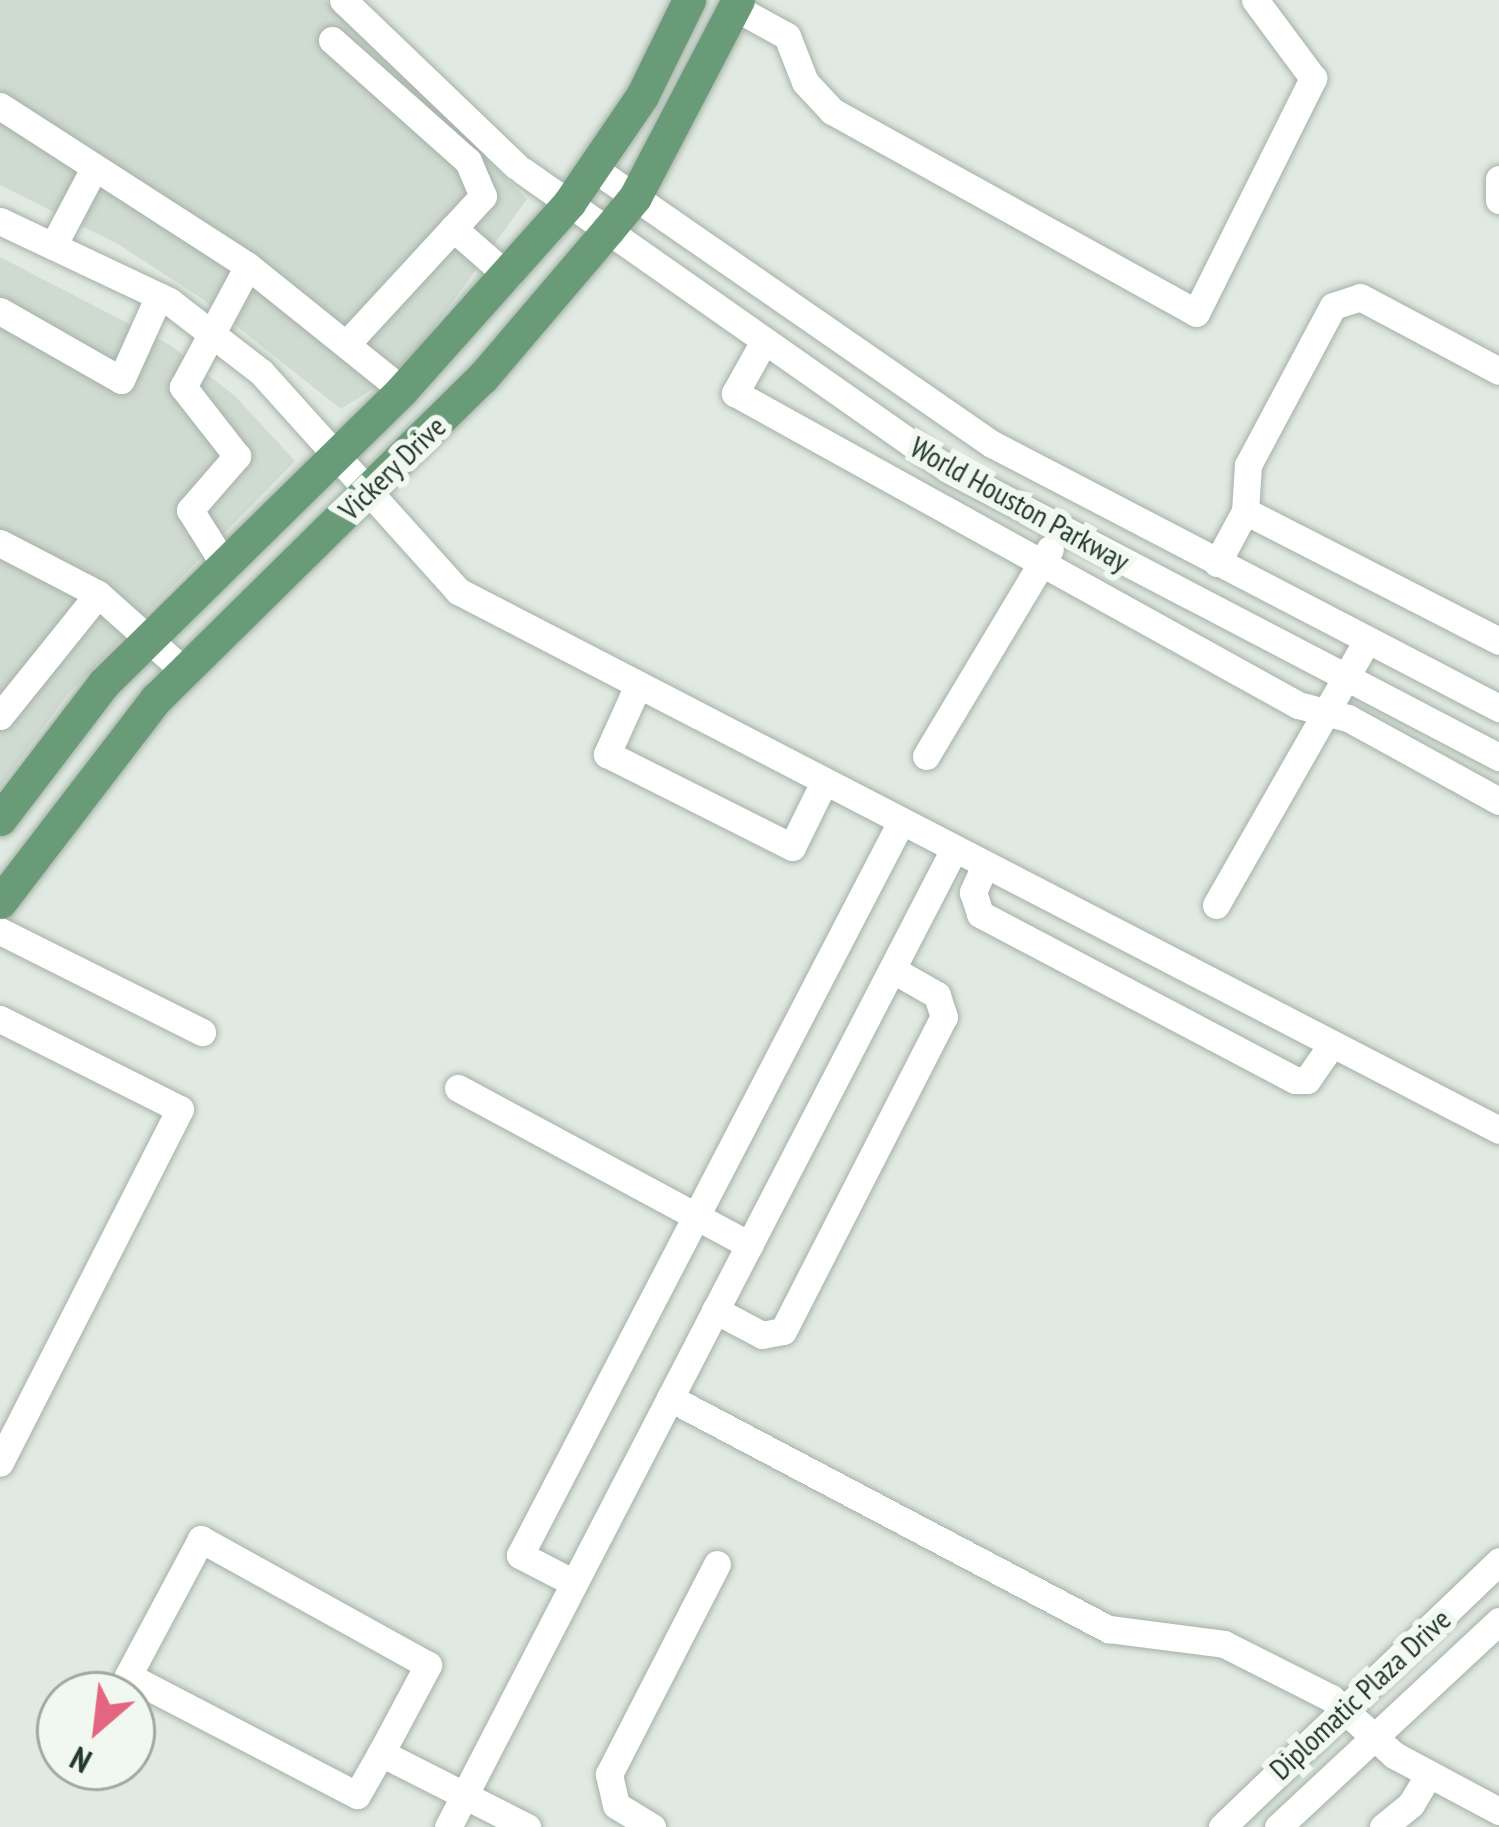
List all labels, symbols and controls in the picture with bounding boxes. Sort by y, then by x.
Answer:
street label: Vickery Drive [331,408,453,528]
street label: World Houston Parkway [904,429,1136,579]
street label: Diplomatic Plaza Drive [1262,1601,1458,1787]
north arrow [36,1671,156,1791]
text: N [62,1737,98,1784]

